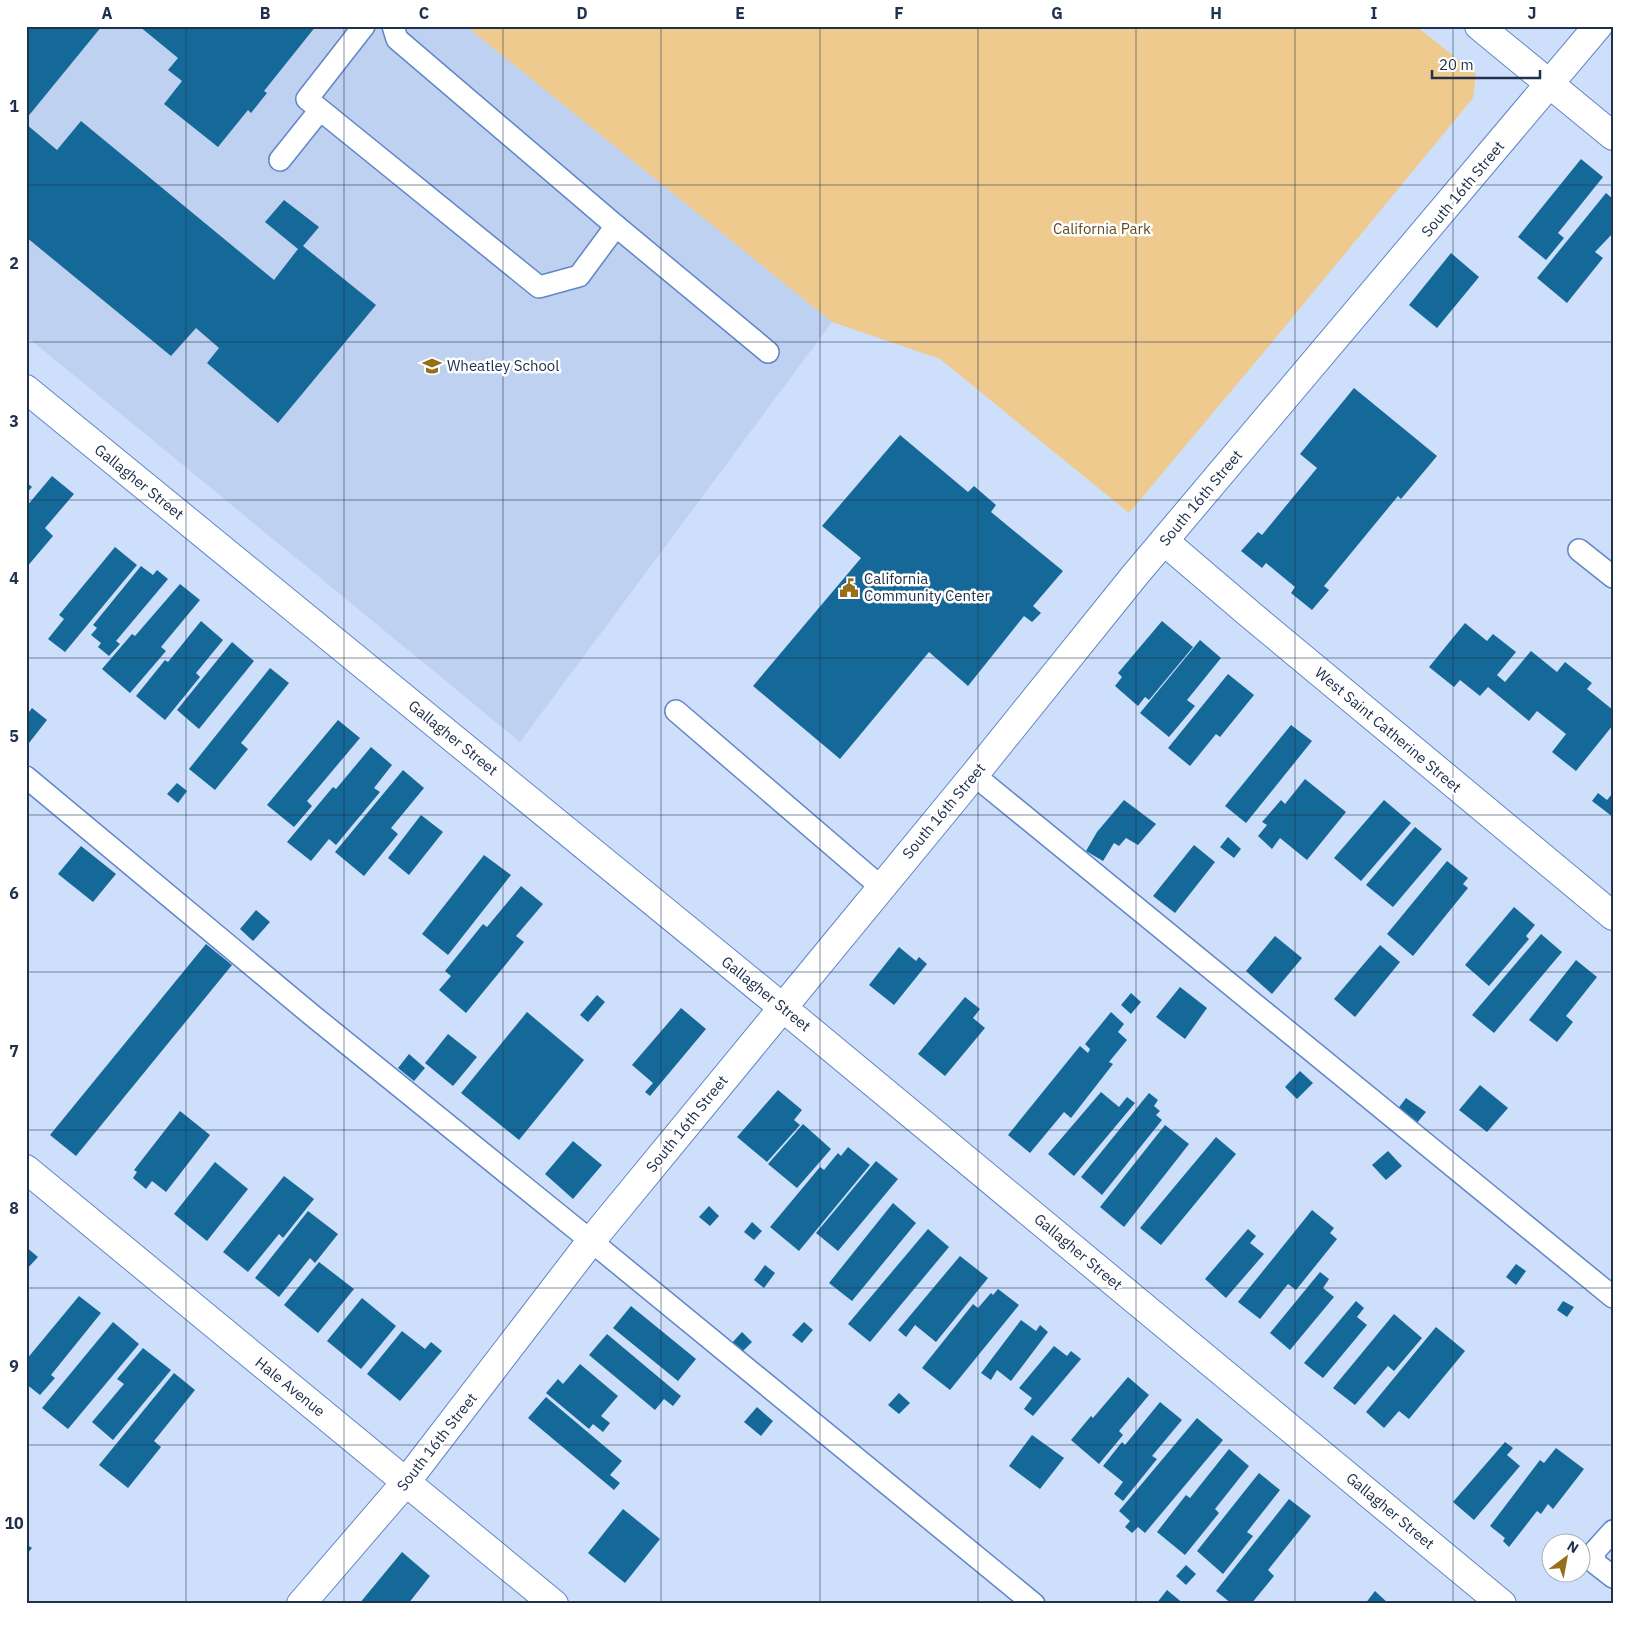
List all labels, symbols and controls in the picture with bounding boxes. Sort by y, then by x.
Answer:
text: A [102,3,113,23]
text: B [260,3,271,23]
text: C [419,3,429,23]
text: D [576,3,588,23]
text: E [735,3,745,23]
text: F [894,3,904,23]
text: G [1051,3,1063,23]
text: H [1210,3,1222,23]
text: I [1371,3,1378,23]
text: J [1528,3,1536,23]
scale bar [1432,48,1539,80]
text: 20 m [1439,55,1474,74]
text: 1 [9,96,19,116]
street label: South 16th Street [1417,137,1508,241]
park label: California Park [1053,219,1151,238]
text: 2 [9,253,19,273]
school or university icon: Wheatley School [421,355,443,377]
place label: Wheatley School [447,356,559,375]
text: 3 [9,411,19,431]
street label: Gallagher Street [91,440,188,523]
street label: South 16th Street [1155,446,1246,550]
text: 4 [9,568,19,588]
place label: California Community Center [864,569,990,605]
public building icon: California Community Center [838,577,860,599]
street label: West Saint Catherine Street [1311,663,1465,796]
street label: Gallagher Street [405,696,502,779]
text: 5 [9,726,19,746]
street label: South 16th Street [898,759,989,863]
text: 6 [9,883,19,903]
street label: Gallagher Street [718,952,815,1035]
text: 7 [9,1041,19,1061]
street label: South 16th Street [642,1071,732,1176]
text: 8 [9,1198,19,1218]
street label: Gallagher Street [1030,1209,1126,1294]
street label: Hale Avenue [251,1353,329,1421]
text: 9 [9,1356,19,1376]
street label: South 16th Street [392,1389,481,1495]
street label: Gallagher Street [1342,1468,1438,1553]
text: 10 [4,1513,24,1533]
north arrow [1542,1532,1592,1582]
text: N [1564,1537,1582,1557]

